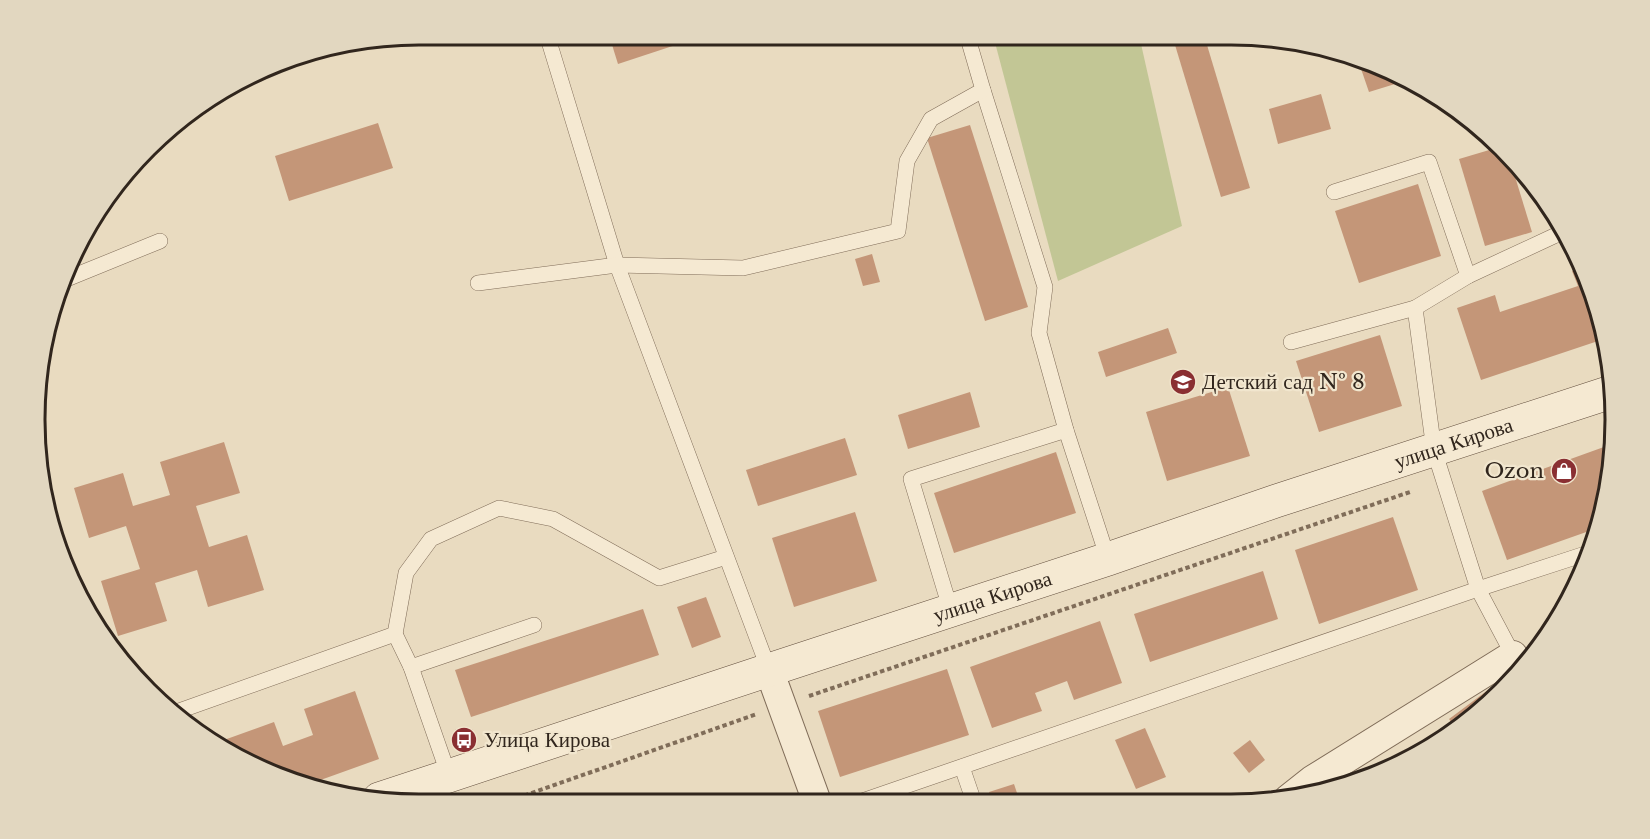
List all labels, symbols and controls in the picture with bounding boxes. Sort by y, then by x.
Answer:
school or university icon: Детский сад № 8 [1168,367,1198,397]
place label: Детский сад № 8 [1202,369,1365,395]
street label: улица Кирова [1391,412,1517,475]
shop icon: Ozon [1549,456,1579,486]
place label: Ozon [1484,458,1544,484]
street label: улица Кирова [930,565,1056,628]
bus stop icon: Улица Кирова [449,725,479,755]
place label: Улица Кирова [484,727,611,753]

